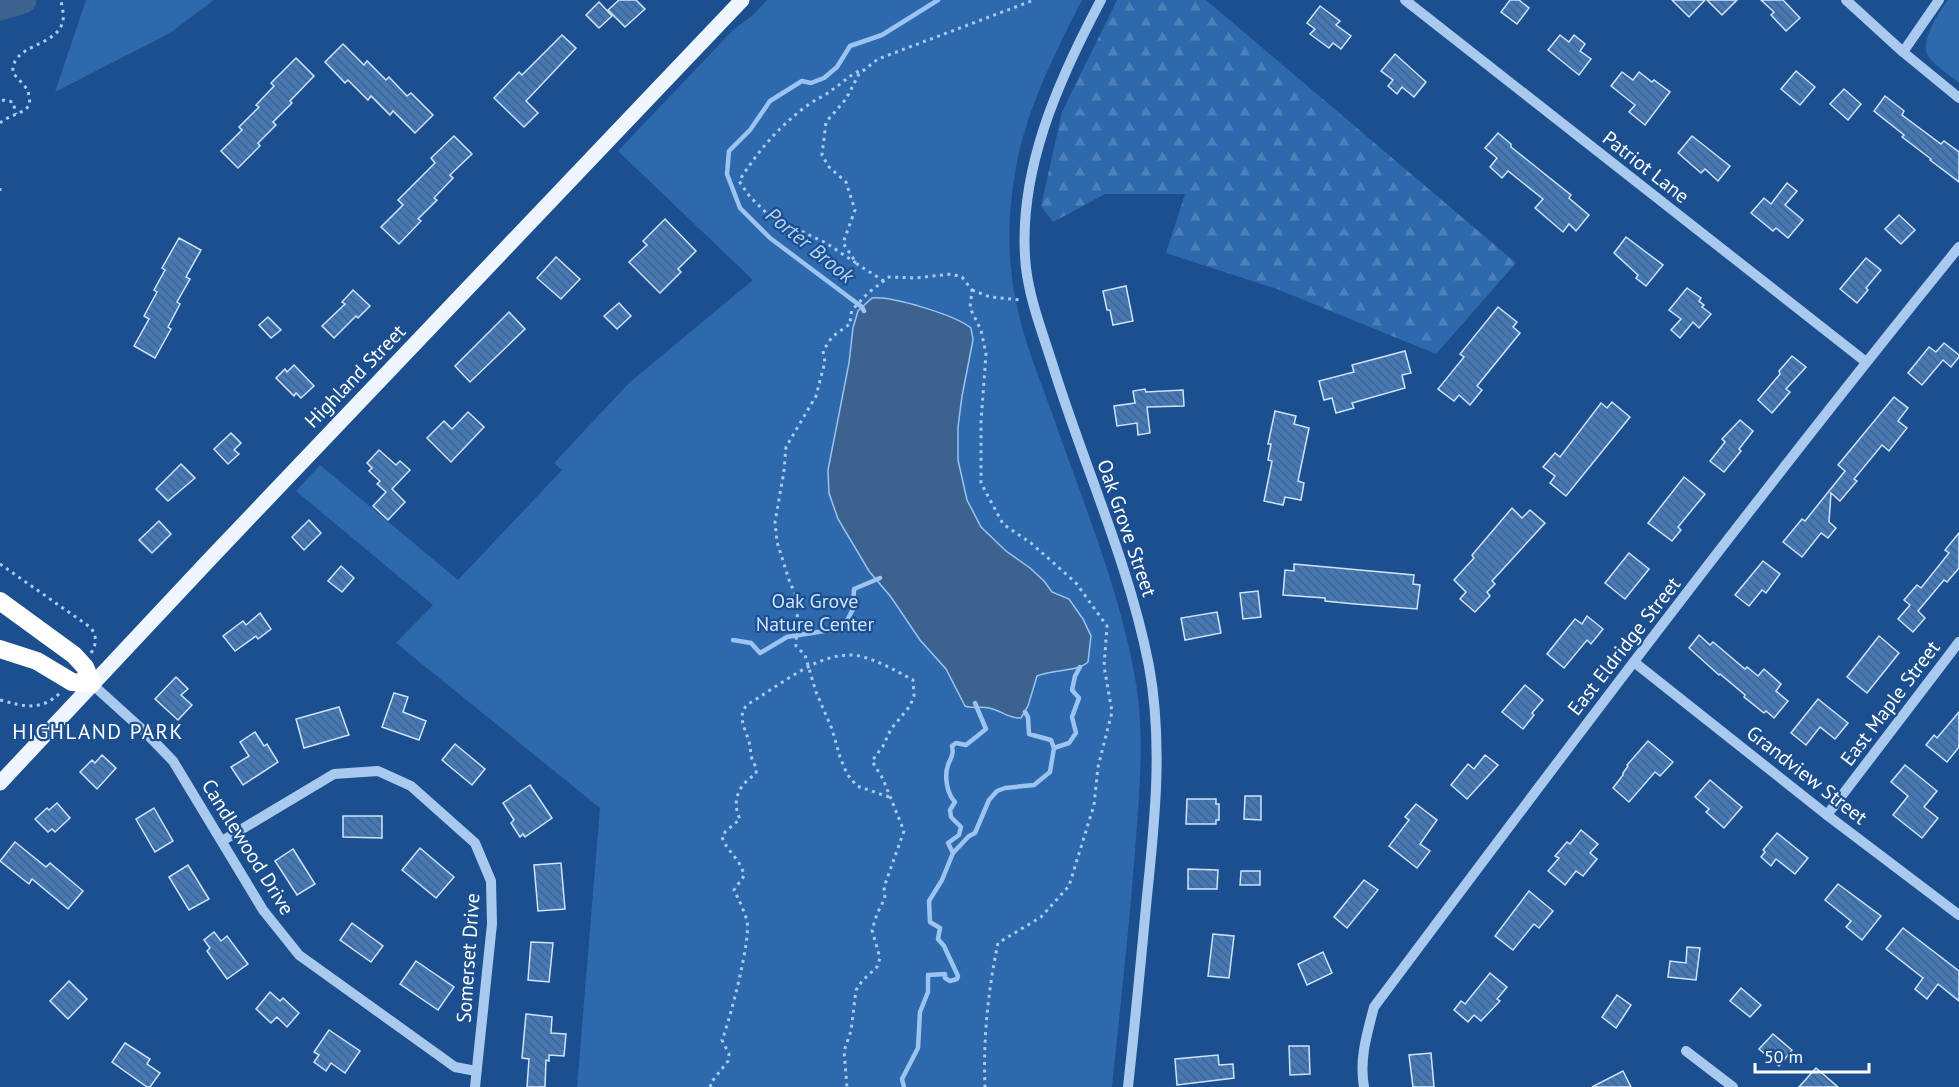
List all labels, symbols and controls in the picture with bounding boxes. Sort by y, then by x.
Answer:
street label: Patriot Lane [1597,125,1695,209]
water label: Porter Brook [760,201,861,290]
street label: Highland Street [299,318,411,433]
street label: Oak Grove Street [1091,456,1163,600]
street label: East Eldridge Street [1562,571,1686,720]
park label: Oak Grove Nature Center [756,588,874,637]
street label: East Maple Street [1834,635,1946,771]
district label: HIGHLAND PARK [12,718,184,745]
street label: Grandview Street [1741,720,1873,830]
street label: Candlewood Drive [196,774,300,920]
street label: Somerset Drive [450,892,486,1024]
scale bar [1755,1036,1869,1074]
text: 50 m [1764,1045,1803,1068]

